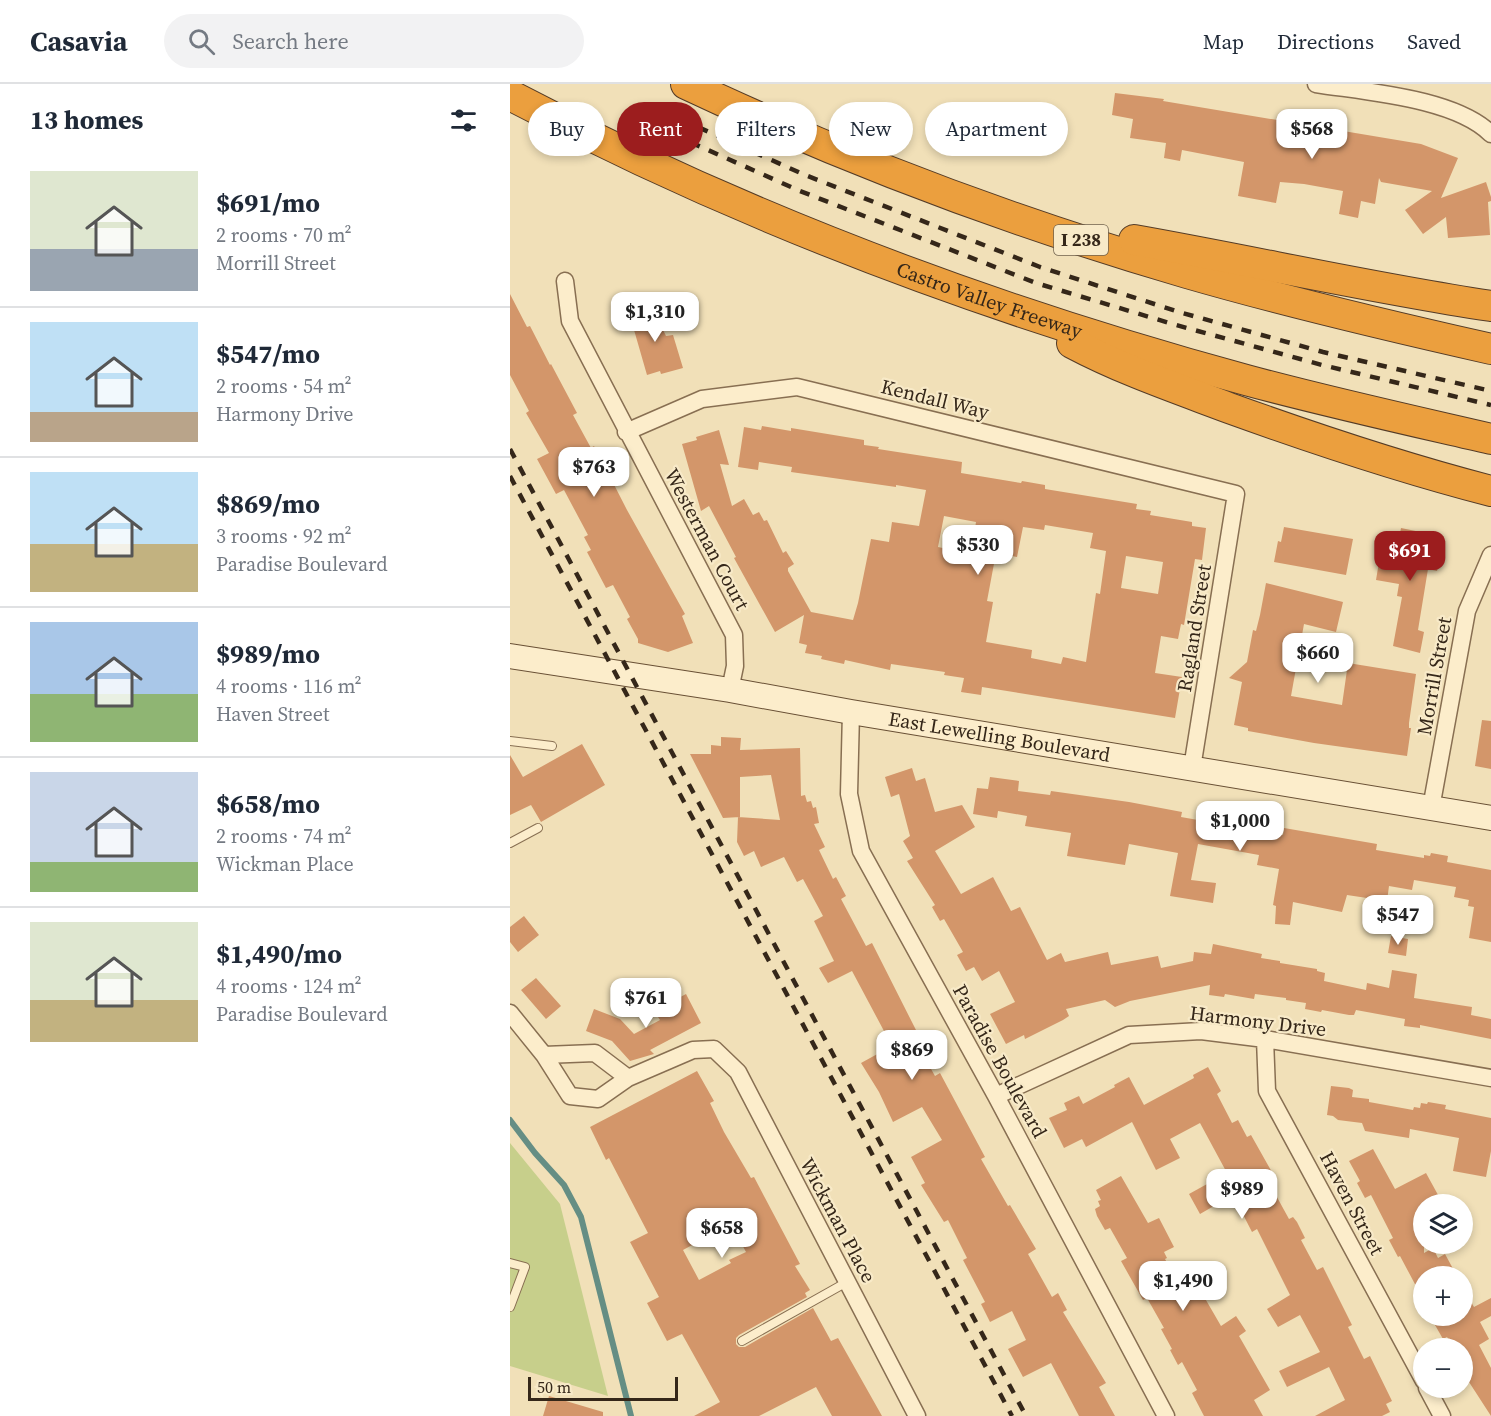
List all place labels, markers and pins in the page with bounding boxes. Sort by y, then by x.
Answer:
pin: $568 [1276,109,1348,160]
pin: $1,310 [606,292,704,343]
pin: $763 [558,447,630,498]
pin: $530 [942,525,1014,576]
pin: $691 [1374,531,1446,582]
pin: $660 [1282,633,1354,684]
pin: $1,000 [1191,801,1289,852]
pin: $547 [1362,895,1434,946]
pin: $761 [610,978,682,1029]
pin: $869 [876,1030,948,1081]
pin: $989 [1206,1169,1278,1220]
pin: $658 [686,1208,758,1259]
pin: $1,490 [1134,1261,1232,1312]

